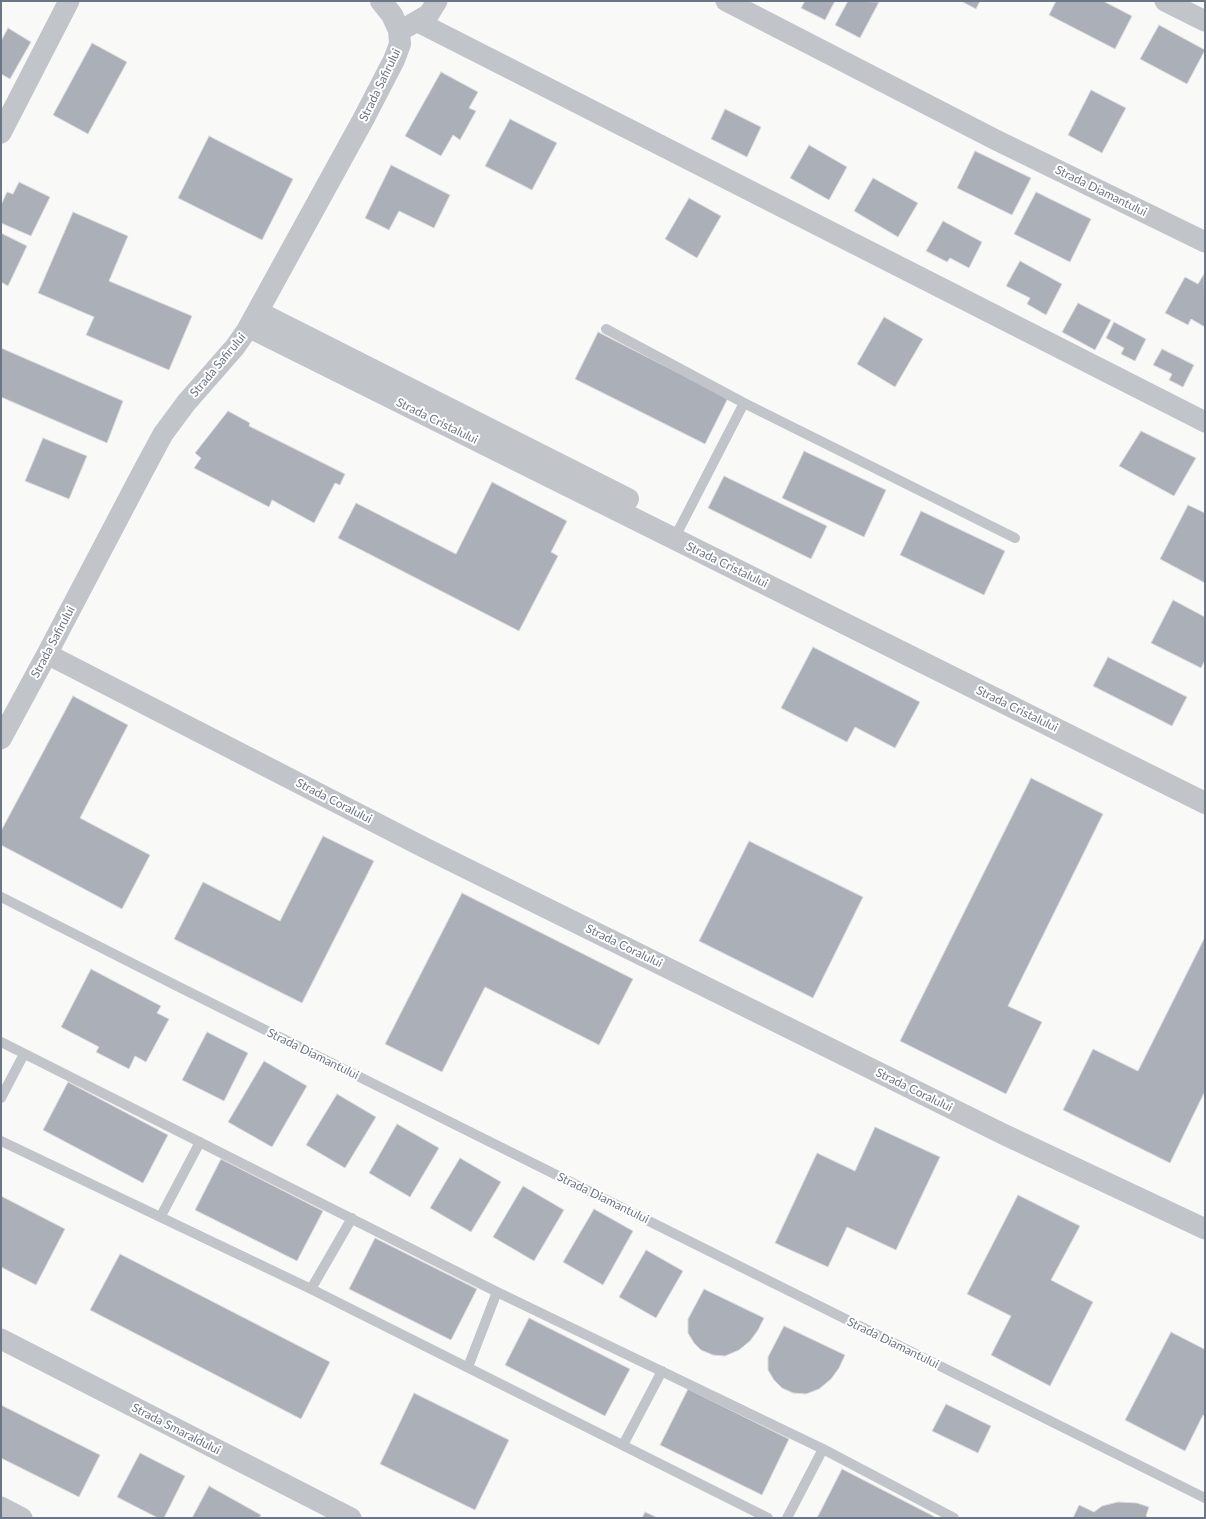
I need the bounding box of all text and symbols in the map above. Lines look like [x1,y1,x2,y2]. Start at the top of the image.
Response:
street label: Strada Safirului [356,46,404,124]
street label: Strada Diamantului [1053,163,1149,219]
street label: Strada Safirului [187,330,249,400]
street label: Strada Cristalului [394,395,480,447]
street label: Strada Cristalului [684,539,770,591]
street label: Strada Safirului [28,604,78,680]
street label: Strada Cristalului [974,683,1060,735]
street label: Strada Coralului [294,776,374,826]
street label: Strada Coralului [583,921,665,971]
street label: Strada Diamantului [265,1026,361,1082]
street label: Strada Coralului [873,1065,955,1115]
street label: Strada Diamantului [555,1170,651,1226]
street label: Strada Diamantului [845,1315,941,1371]
street label: Strada Smaraldului [129,1400,223,1458]

